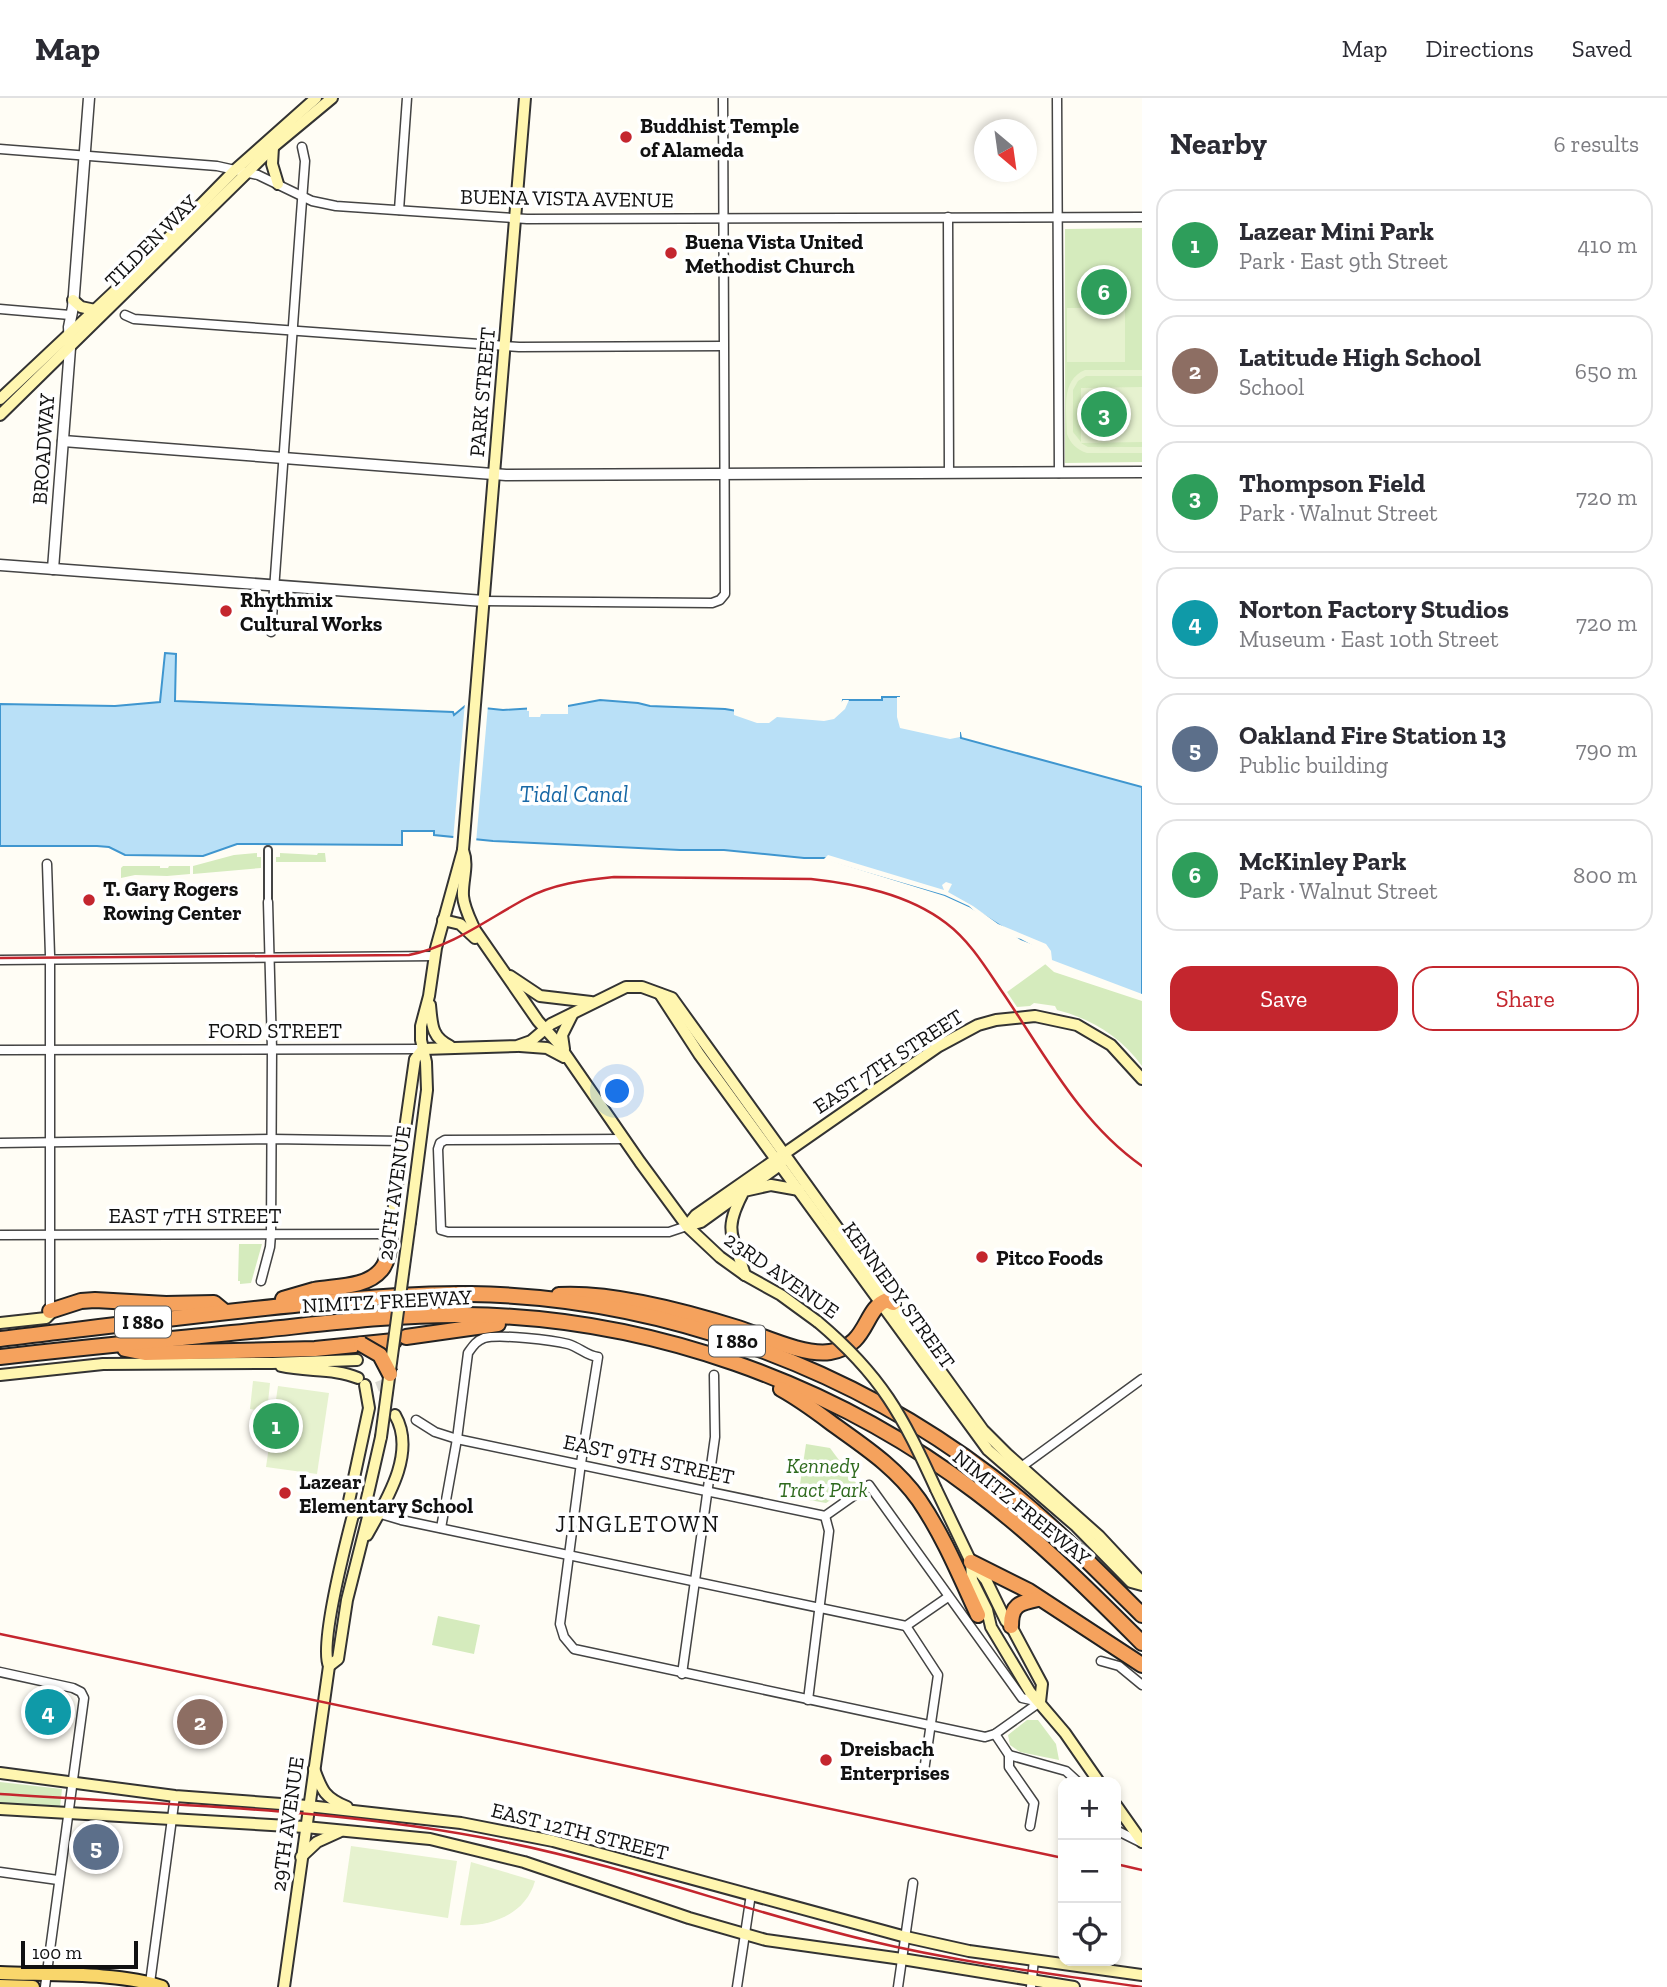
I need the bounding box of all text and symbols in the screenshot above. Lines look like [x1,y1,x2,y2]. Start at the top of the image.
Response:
text: Map [35,29,100,68]
text: Map [1342,34,1388,63]
text: Directions [1426,34,1534,63]
text: Saved [1572,34,1632,63]
place label: Buddhist Temple of Alameda [640,113,799,162]
north arrow [974,119,1037,182]
text: Nearby [1170,126,1267,162]
marker: Buddhist Temple of Alameda [618,129,634,145]
text: 6 results [1553,130,1639,158]
street label: BUENA VISTA AVENUE [460,184,674,212]
street label: TILDEN WAY [99,189,203,293]
text: Lazear Mini Park [1239,215,1434,247]
place label: Buena Vista United Methodist Church [685,229,863,278]
text: 1 [1190,231,1200,259]
text: 410 m [1577,231,1637,259]
marker: Buena Vista United Methodist Church [663,245,679,261]
text: Park · East 9th Street [1239,247,1448,275]
pin: 6 [1081,266,1127,318]
street label: PARK STREET [464,326,500,458]
text: Latitude High School [1239,341,1481,373]
text: 2 [1189,357,1201,385]
text: 650 m [1575,357,1637,385]
text: School [1239,373,1304,401]
pin: 3 [1081,388,1127,440]
street label: BROADWAY [27,392,59,505]
text: Thompson Field [1239,467,1425,499]
text: 3 [1189,483,1201,511]
text: 720 m [1576,483,1637,511]
text: Park · Walnut Street [1239,499,1438,527]
place label: Rhythmix Cultural Works [240,587,383,636]
text: Norton Factory Studios [1239,593,1509,625]
marker: Rhythmix Cultural Works [218,603,234,619]
text: 4 [1188,609,1202,637]
text: 720 m [1576,609,1637,637]
text: Museum · East 10th Street [1239,625,1498,653]
text: Oakland Fire Station 13 [1239,719,1506,751]
text: 5 [1189,735,1201,763]
text: 790 m [1576,735,1637,763]
text: Public building [1239,751,1388,779]
water label: Tidal Canal [520,780,628,808]
text: McKinley Park [1239,845,1406,877]
text: 6 [1189,861,1201,889]
text: 800 m [1573,861,1637,889]
place label: T. Gary Rogers Rowing Center [103,876,241,925]
text: Park · Walnut Street [1239,877,1438,905]
marker: T. Gary Rogers Rowing Center [81,892,97,908]
button: Save [1170,966,1398,1031]
button: Share [1412,966,1639,1031]
street label: EAST 7TH STREET [809,1003,967,1119]
street label: FORD STREET [208,1018,342,1043]
your location [600,1074,634,1108]
street label: 29TH AVENUE [372,1124,416,1262]
street label: EAST 7TH STREET [109,1203,281,1228]
street label: KENNEDY STREET [837,1217,961,1373]
street label: 23RD AVENUE [720,1226,844,1324]
place label: Pitco Foods [996,1245,1104,1270]
marker: Pitco Foods [974,1249,990,1265]
street label: NIMITZ FREEWAY [301,1284,473,1318]
road number: I 880 [115,1306,171,1338]
road number: I 880 [709,1326,765,1357]
pin: 1 [253,1400,299,1452]
street label: EAST 9TH STREET [561,1429,737,1489]
street label: NIMITZ FREEWAY [948,1444,1096,1570]
park label: Kennedy Tract Park [778,1453,868,1502]
place label: Lazear Elementary School [299,1469,473,1518]
marker: Lazear Elementary School [277,1485,293,1501]
district label: JINGLETOWN [555,1510,721,1538]
pin: 4 [25,1686,71,1738]
pin: 2 [177,1696,223,1748]
place label: Dreisbach Enterprises [840,1736,950,1785]
marker: Dreisbach Enterprises [818,1752,834,1768]
street label: 29TH AVENUE [265,1755,309,1893]
map controls [1058,1777,1121,1966]
button: + [1058,1777,1121,1840]
street label: EAST 12TH STREET [489,1797,671,1865]
pin: 5 [73,1821,119,1873]
button: − [1058,1840,1121,1903]
button: locate [1058,1903,1121,1966]
scale bar [21,1938,138,1970]
text: 100 m [32,1941,82,1964]

